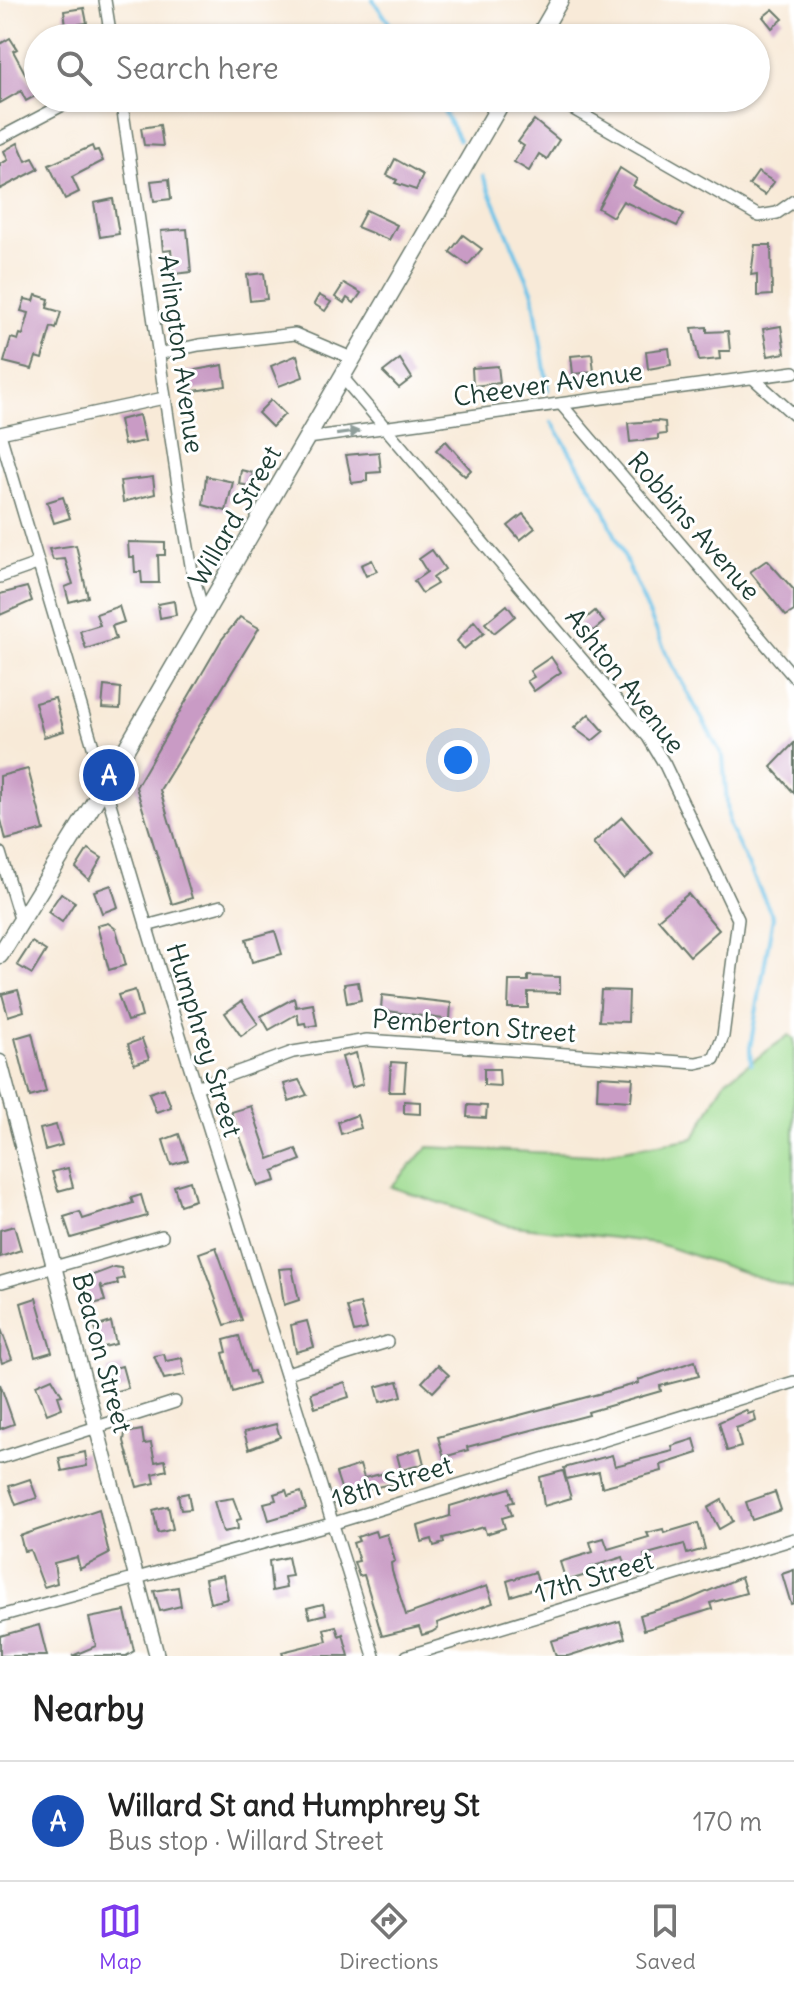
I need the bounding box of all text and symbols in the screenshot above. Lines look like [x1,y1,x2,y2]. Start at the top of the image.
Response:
search box [24,24,770,112]
icon: search [52,46,96,90]
text: Search here [116,49,279,87]
street label: Arlington Avenue [151,252,212,455]
street label: Cheever Avenue [451,354,645,413]
one-way arrow [336,426,361,439]
street label: Willard Street [181,439,288,592]
street label: Robbins Avenue [621,445,768,607]
street label: Ashton Avenue [559,602,692,760]
your location [438,740,478,780]
pin: A [83,745,135,805]
street label: Humphrey Street [159,939,250,1141]
street label: Pemberton Street [371,1002,577,1049]
street label: Beacon Street [65,1269,140,1437]
street label: 18th Street [327,1447,456,1516]
street label: 17th Street [530,1543,657,1610]
text: Nearby [32,1687,145,1730]
text: Willard St and Humphrey St [108,1786,480,1824]
text: A [50,1805,66,1838]
text: 170 m [693,1805,762,1838]
text: Bus stop · Willard Street [108,1824,384,1857]
tab: Map [98,1899,142,1975]
tab: Directions [339,1899,439,1975]
tab: Saved [635,1899,696,1975]

